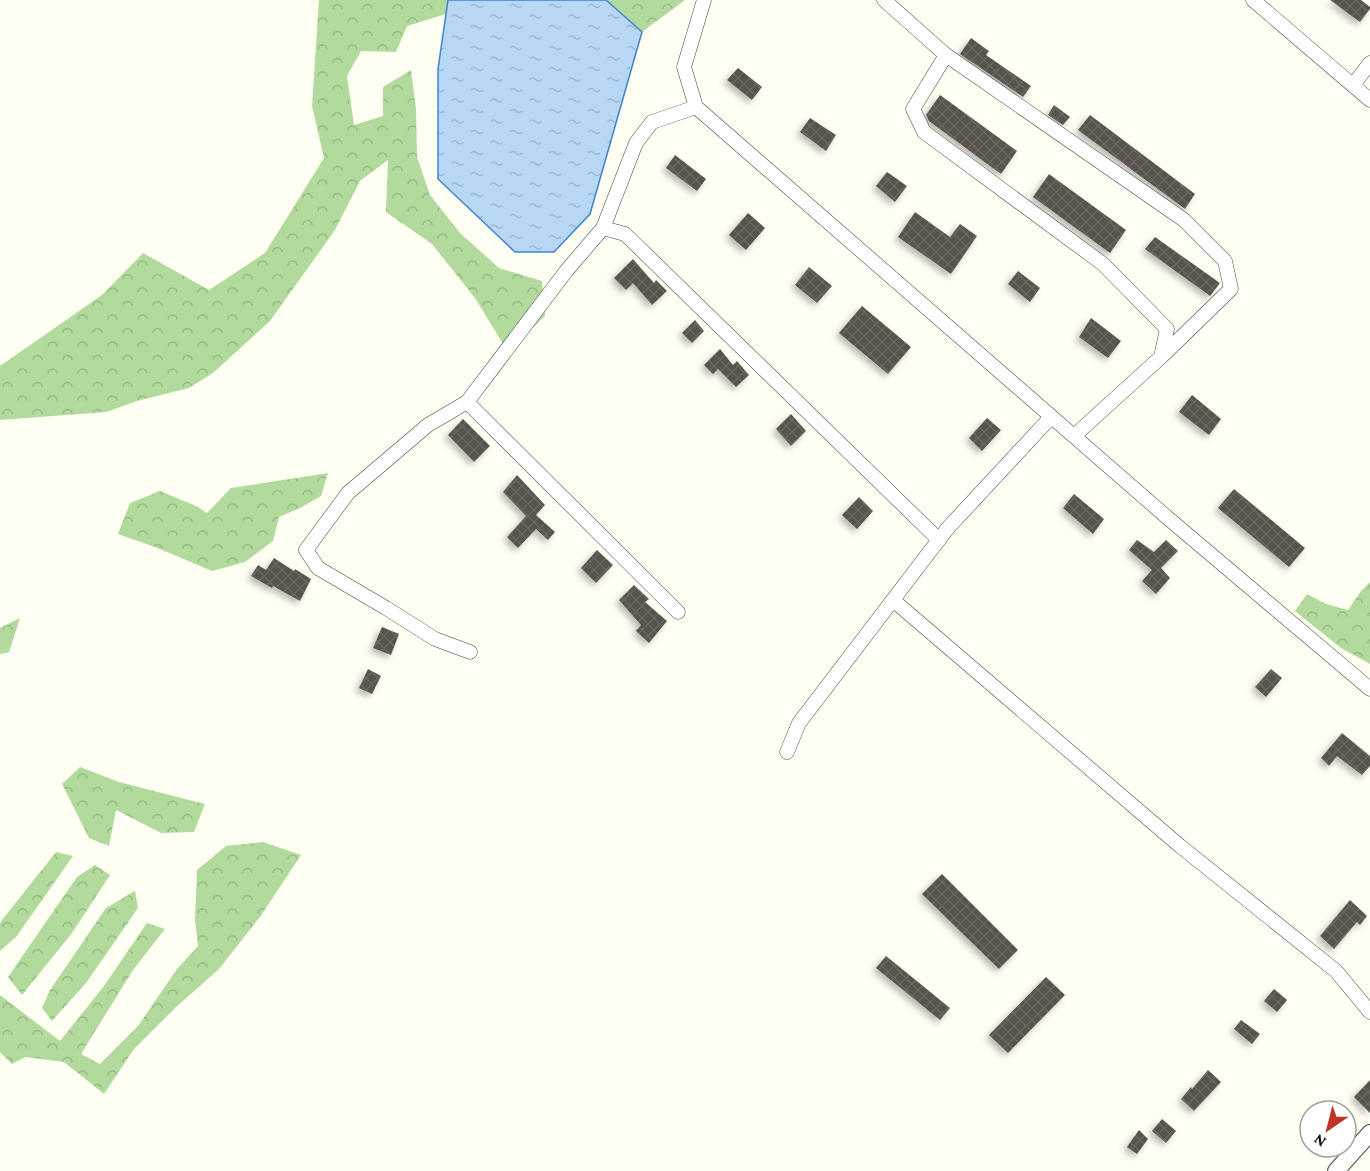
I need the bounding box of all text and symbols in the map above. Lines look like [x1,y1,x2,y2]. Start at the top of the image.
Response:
north arrow [1298,1099,1358,1159]
text: N [1310,1131,1329,1151]

